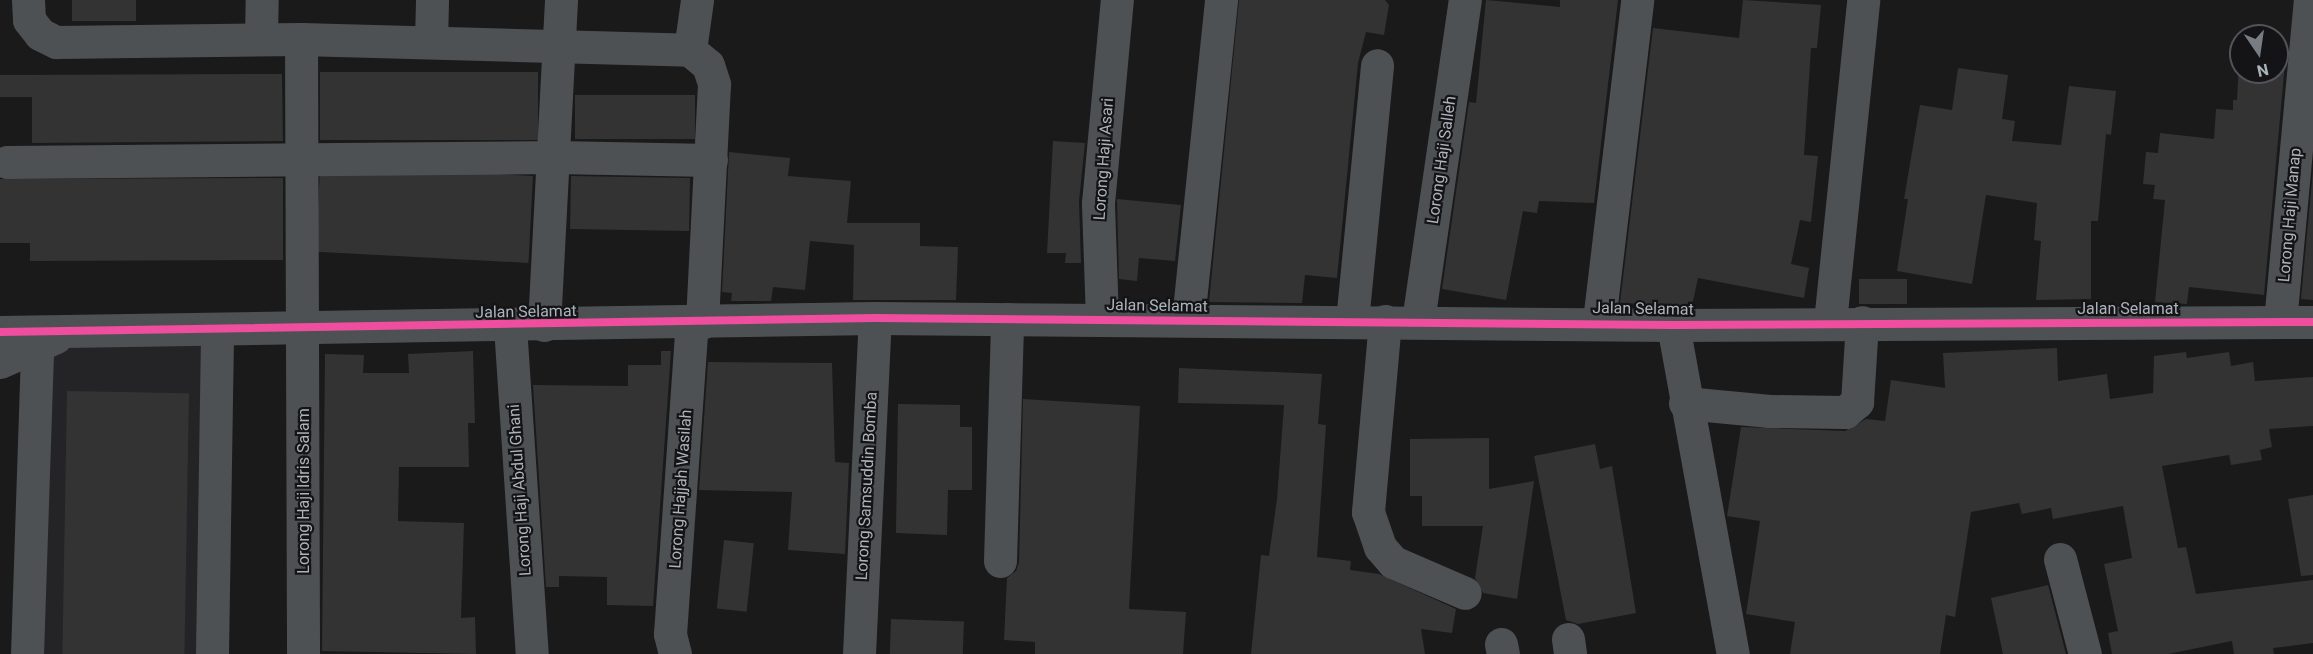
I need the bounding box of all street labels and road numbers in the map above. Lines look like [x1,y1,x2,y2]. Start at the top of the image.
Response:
street label: Lorong Haji Salleh [1424,95,1460,225]
street label: Lorong Haji Asari [1090,97,1118,221]
street label: Lorong Haji Manap [2275,147,2305,283]
street label: Jalan Selamat [1106,296,1208,316]
street label: Jalan Selamat [1592,299,1694,319]
street label: Jalan Selamat [2077,299,2179,319]
street label: Jalan Selamat [475,302,577,322]
street label: Lorong Samsuddin Bomba [852,391,882,581]
street label: Lorong Haji Abdul Ghani [504,404,536,576]
street label: Lorong Haji Idris Salam [294,408,314,574]
street label: Lorong Hajjah Wasilah [666,409,696,569]

